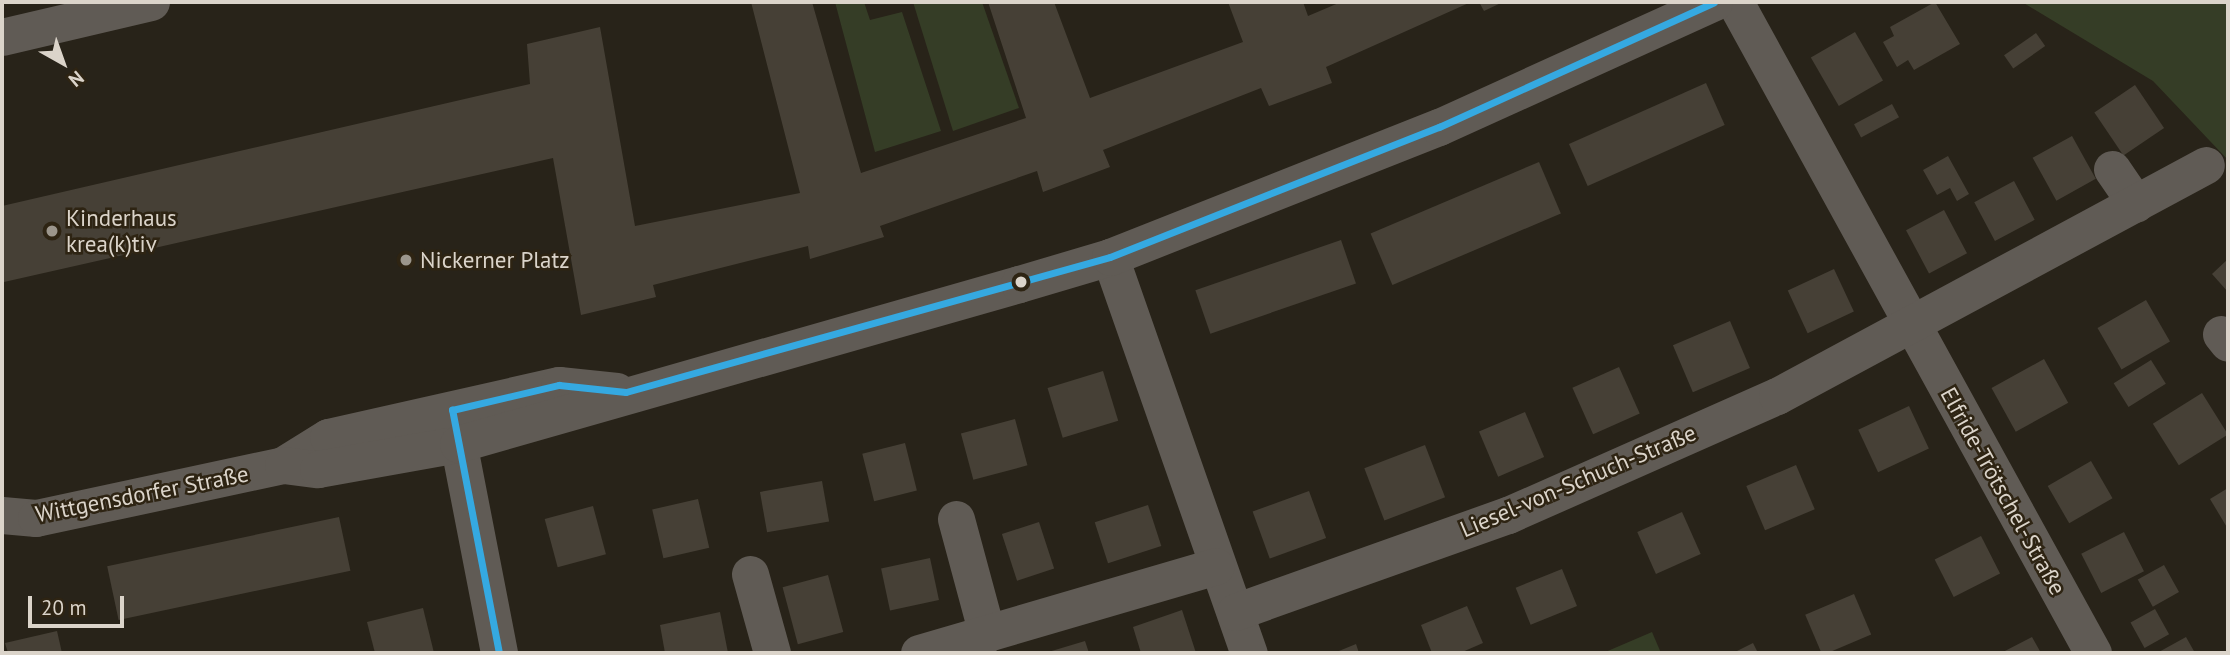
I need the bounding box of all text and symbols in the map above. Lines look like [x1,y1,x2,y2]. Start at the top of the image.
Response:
north arrow [28,28,98,98]
text: N [64,66,89,92]
place label: Kinderhaus krea(k)tiv [66,204,177,258]
marker: Kinderhaus krea(k)tiv [44,223,60,239]
place label: Nickerner Platz [420,246,570,274]
marker: Nickerner Platz [398,252,414,268]
unlabelled marker [1014,275,1028,289]
street label: Elfride-Trötschel-Straße [1934,382,2072,600]
street label: Liesel-von-Schuch-Straße [1456,419,1700,543]
street label: Wittgensdorfer Straße [33,460,251,528]
scale bar [32,582,128,626]
text: 20 m [41,594,87,621]

